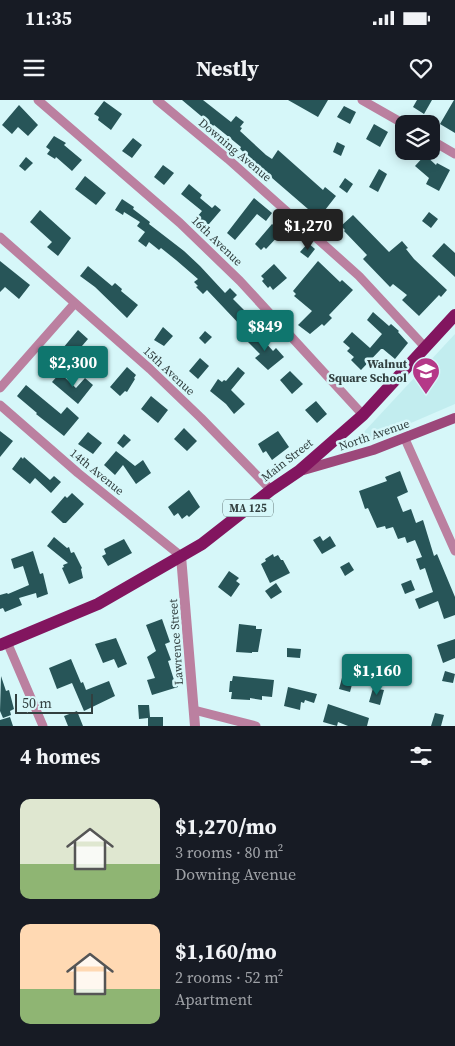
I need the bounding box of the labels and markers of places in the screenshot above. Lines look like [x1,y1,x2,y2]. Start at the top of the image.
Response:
pin: $1,270 [267,208,349,251]
pin: $849 [235,310,295,352]
pin: $2,300 [32,346,114,388]
place label: Walnut Square School [328,356,408,386]
school or university icon: Walnut Square School [411,356,441,395]
pin: $1,160 [336,654,418,696]

